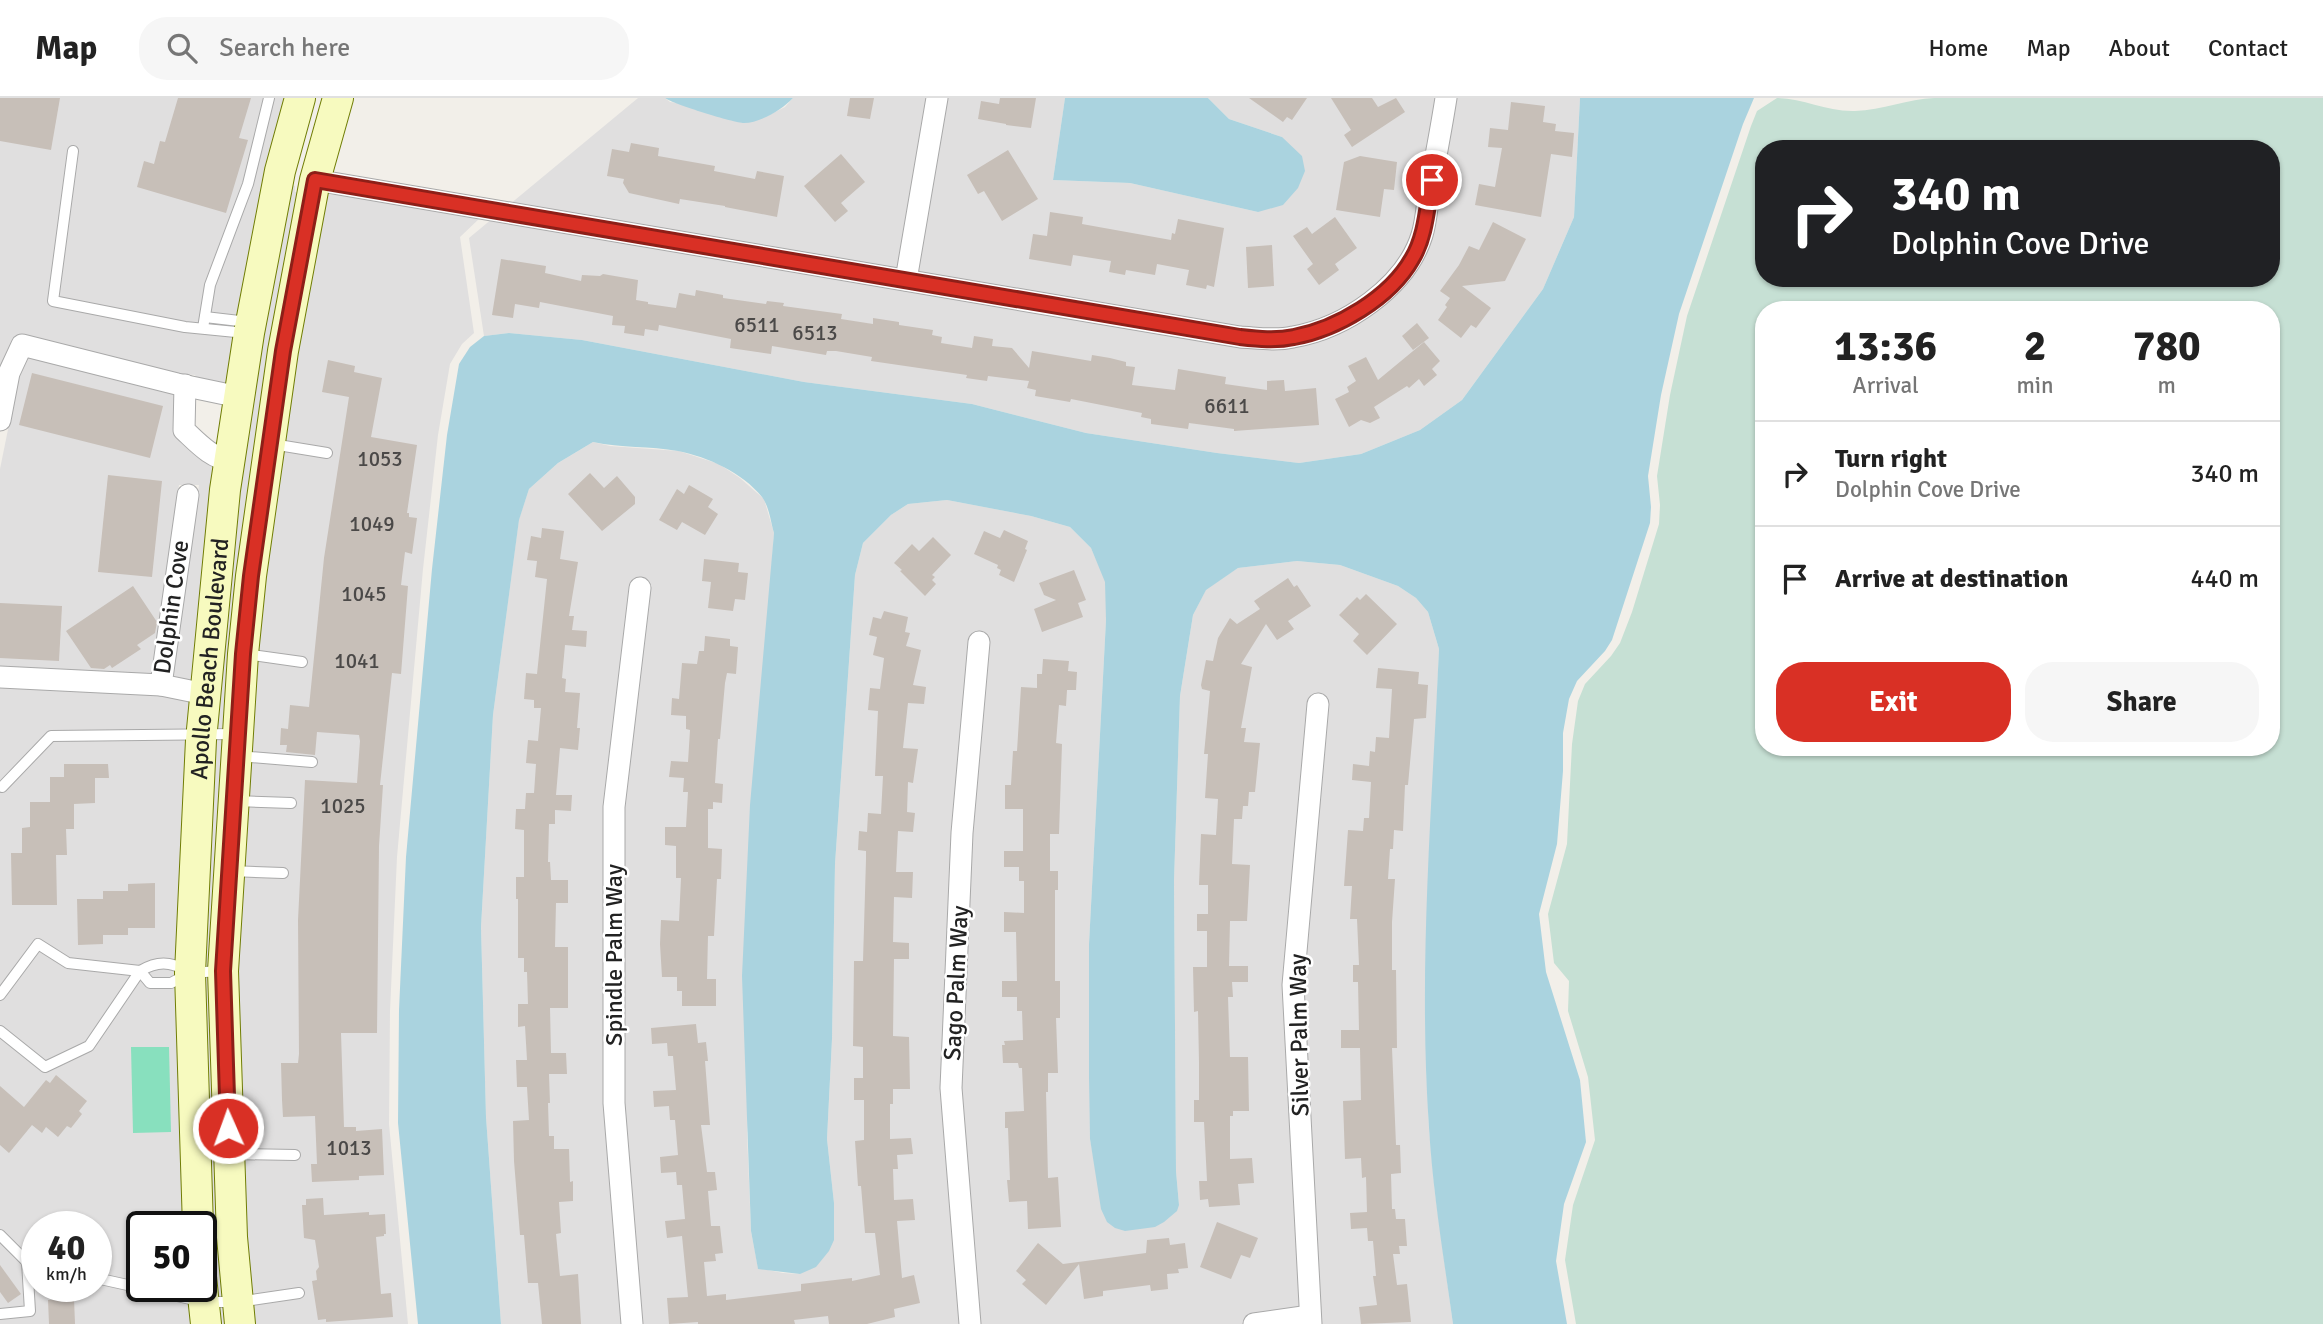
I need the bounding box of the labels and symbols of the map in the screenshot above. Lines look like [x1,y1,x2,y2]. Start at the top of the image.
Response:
pin [1402,150,1462,210]
house number: 6511 [734,312,780,338]
house number: 6513 [792,320,838,346]
house number: 6611 [1204,393,1250,419]
house number: 1053 [357,446,403,472]
house number: 1049 [349,511,395,537]
street label: Apollo Beach Boulevard [184,537,235,780]
street label: Dolphin Cove [147,538,195,676]
house number: 1045 [341,581,387,607]
house number: 1041 [334,648,380,674]
house number: 1025 [320,793,366,819]
street label: Spindle Palm Way [599,864,629,1046]
street label: Sago Palm Way [937,905,975,1061]
street label: Silver Palm Way [1283,953,1315,1117]
position arrow [191,1091,265,1165]
house number: 1013 [326,1135,372,1161]
speed limit sign: 50 [126,1211,217,1302]

